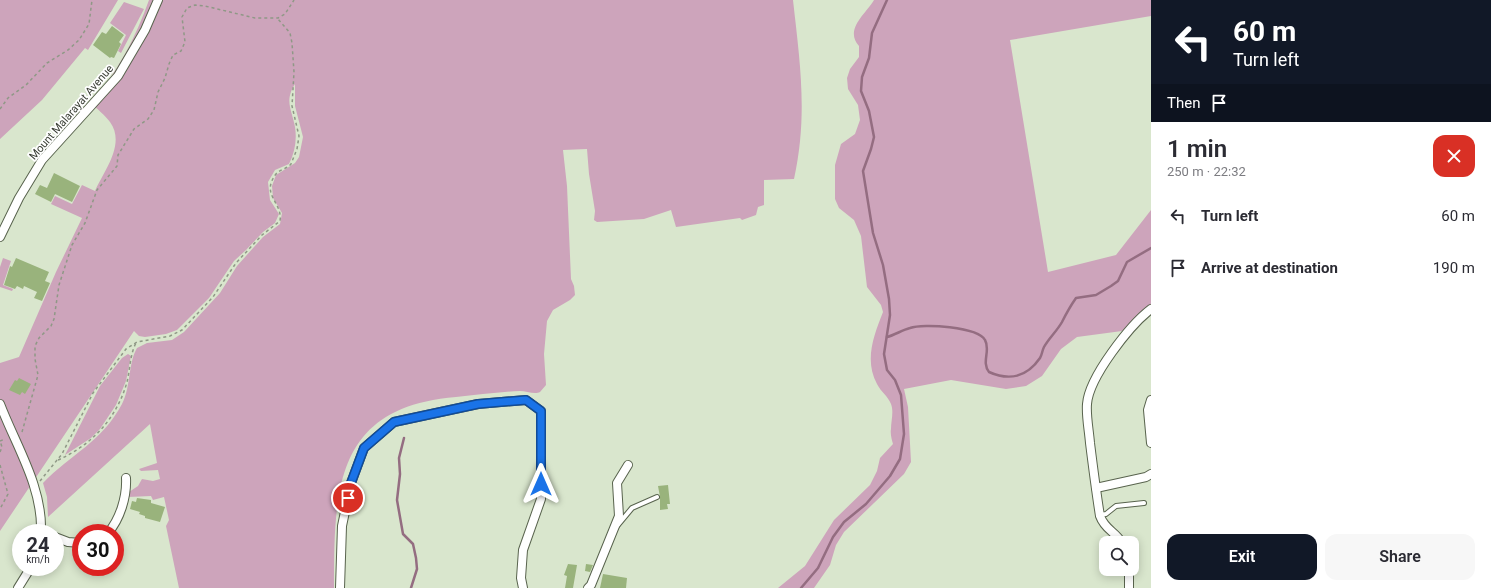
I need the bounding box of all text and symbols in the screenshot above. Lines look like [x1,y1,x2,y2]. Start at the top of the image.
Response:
text: 60 m [1233,15,1296,48]
icon: left [1167,16,1219,68]
text: Turn left [1233,49,1299,70]
street label: Mount Malarayat Avenue [27,62,116,162]
icon: arrive [1208,92,1230,114]
text: Then [1167,94,1200,112]
text: 1 min [1167,135,1227,163]
button: close [1433,135,1475,177]
text: 250 m · 22:32 [1167,164,1246,179]
icon: left [1167,205,1189,227]
text: Turn left [1201,207,1258,225]
text: 60 m [1441,207,1475,225]
icon: arrive [1167,257,1189,279]
text: Arrive at destination [1201,259,1338,277]
text: 190 m [1433,259,1475,277]
position arrow [520,463,562,505]
pin [331,481,365,515]
icon: arrive [337,487,359,509]
speed limit sign: 30 [72,524,124,576]
text: 24 [27,533,49,557]
button: Exit [1167,534,1317,580]
button: Share [1325,534,1475,580]
map controls [1099,536,1139,576]
button: search [1099,536,1139,576]
text: km/h [26,554,50,565]

